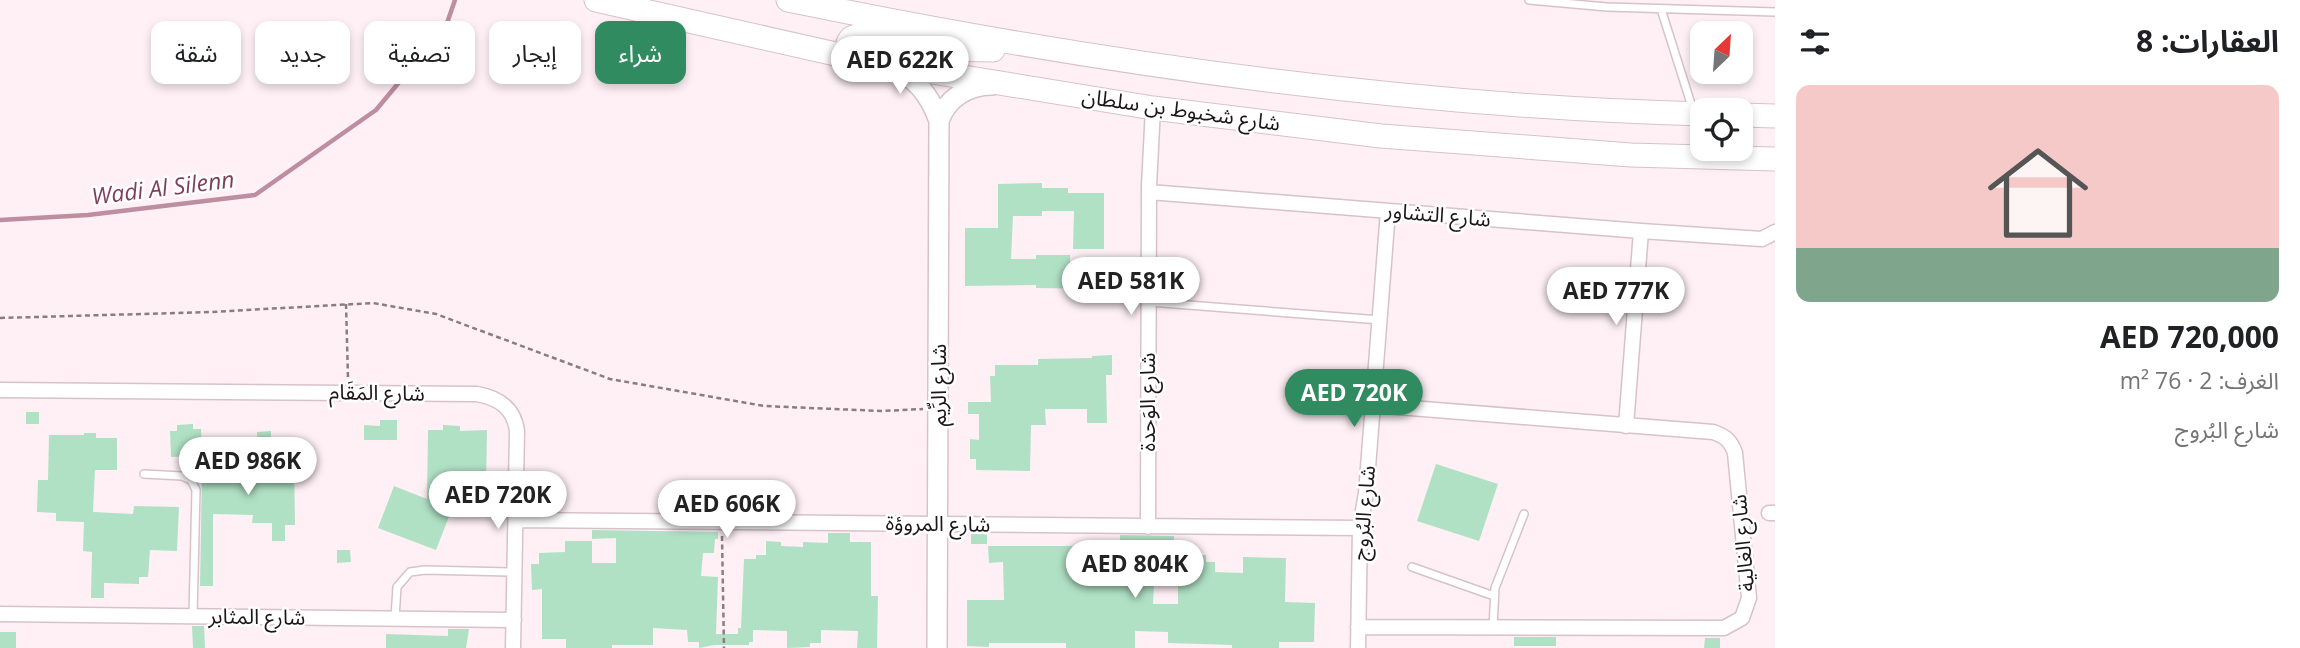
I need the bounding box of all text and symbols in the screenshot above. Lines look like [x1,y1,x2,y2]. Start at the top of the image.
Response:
text: العقارات: 8 [2136,20,2279,61]
chip: شقة [151,21,241,84]
chip: جديد [255,21,350,84]
chip: تصفية [364,21,475,84]
chip: إيجار [489,21,581,84]
chip: شراء [595,21,686,84]
north arrow [1690,21,1754,84]
map controls [1690,21,1753,161]
icon: filters [1796,23,1834,61]
pin: AED 622K [828,36,972,96]
text: AED 622K [847,43,953,75]
street label: شارع شخبوط بن سلطان [1080,81,1282,139]
button: locate [1690,98,1753,161]
icon: home [1975,130,2101,256]
water label: Wadi Al Silenn [90,162,236,212]
street label: شارع التشاور [1383,195,1492,235]
pin: AED 581K [1059,258,1203,317]
text: AED 581K [1078,264,1184,296]
pin: AED 777K [1544,268,1688,327]
text: AED 777K [1563,274,1669,306]
text: AED 720,000 [2100,316,2279,357]
street label: شارع الرِّيم [924,344,954,426]
street label: شارع الوَحدة [1133,353,1163,451]
text: الغرف: 2 · 76 m² [2120,364,2279,396]
pin: AED 720K [1282,370,1426,429]
text: AED 720K [1301,376,1407,408]
street label: شارع المَقَام [329,377,425,410]
text: شارع البُروج [2175,413,2279,445]
pin: AED 986K [176,438,320,497]
text: AED 986K [195,444,301,476]
street label: شارع البُروج [1345,464,1383,562]
pin: AED 720K [426,472,570,531]
text: AED 720K [445,478,551,510]
pin: AED 606K [655,480,799,540]
text: AED 606K [674,487,780,519]
street label: شارع الغالية [1724,493,1762,593]
street label: شارع المروؤة [885,508,991,540]
pin: AED 804K [1063,540,1207,600]
text: AED 804K [1082,547,1188,579]
street label: شارع المثابر [207,601,306,633]

